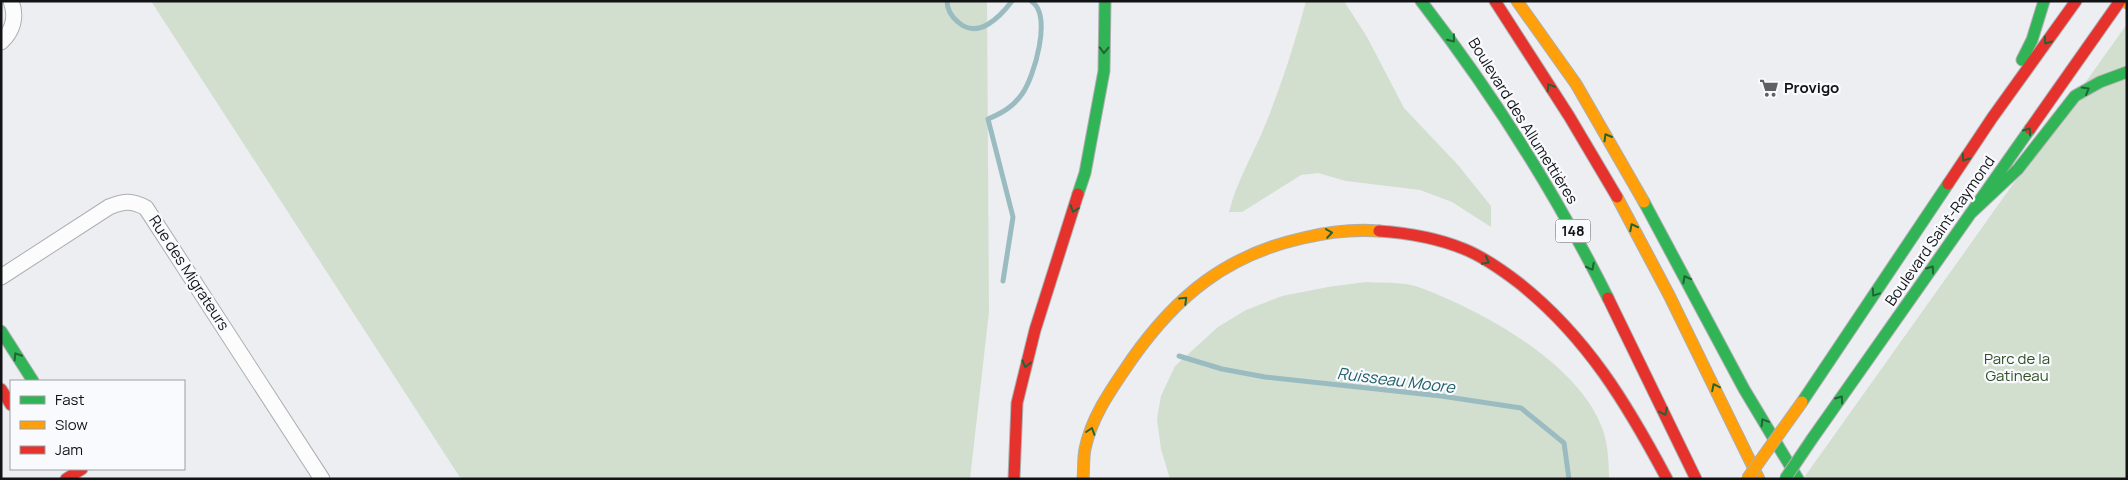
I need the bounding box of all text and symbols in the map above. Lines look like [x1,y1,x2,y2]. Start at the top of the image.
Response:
one-way arrow [1446,33,1454,42]
street label: Boulevard des Allumettières [1464,34,1583,208]
one-way arrow [2044,35,2053,45]
one-way arrow [1099,46,1109,54]
supermarket icon: Provigo [1758,77,1780,99]
place label: Provigo [1784,77,1839,98]
one-way arrow [1547,84,1557,93]
one-way arrow [2081,86,2090,96]
one-way arrow [2022,128,2031,137]
one-way arrow [1604,134,1614,143]
street label: Boulevard Saint-Raymond [1880,152,1999,310]
one-way arrow [1962,153,1971,162]
one-way arrow [1070,204,1080,213]
street label: Rue des Migrateurs [144,211,235,335]
road number: 148 [1556,220,1590,242]
one-way arrow [1629,223,1639,232]
one-way arrow [1325,228,1333,238]
one-way arrow [1481,255,1490,265]
one-way arrow [1585,262,1595,271]
one-way arrow [1925,266,1934,275]
one-way arrow [1682,276,1692,285]
one-way arrow [1872,288,1881,297]
one-way arrow [1178,297,1187,306]
park label: Parc de la Gatineau [1984,348,2050,386]
one-way arrow [14,353,23,362]
one-way arrow [1022,360,1032,368]
water label: Ruisseau Moore [1336,362,1458,398]
legend [10,380,185,470]
one-way arrow [1711,383,1722,392]
text: Fast [55,389,84,410]
one-way arrow [1834,396,1843,405]
one-way arrow [1658,407,1668,416]
text: Slow [55,414,88,435]
one-way arrow [1760,418,1770,427]
one-way arrow [1085,427,1095,436]
text: Jam [55,439,83,460]

